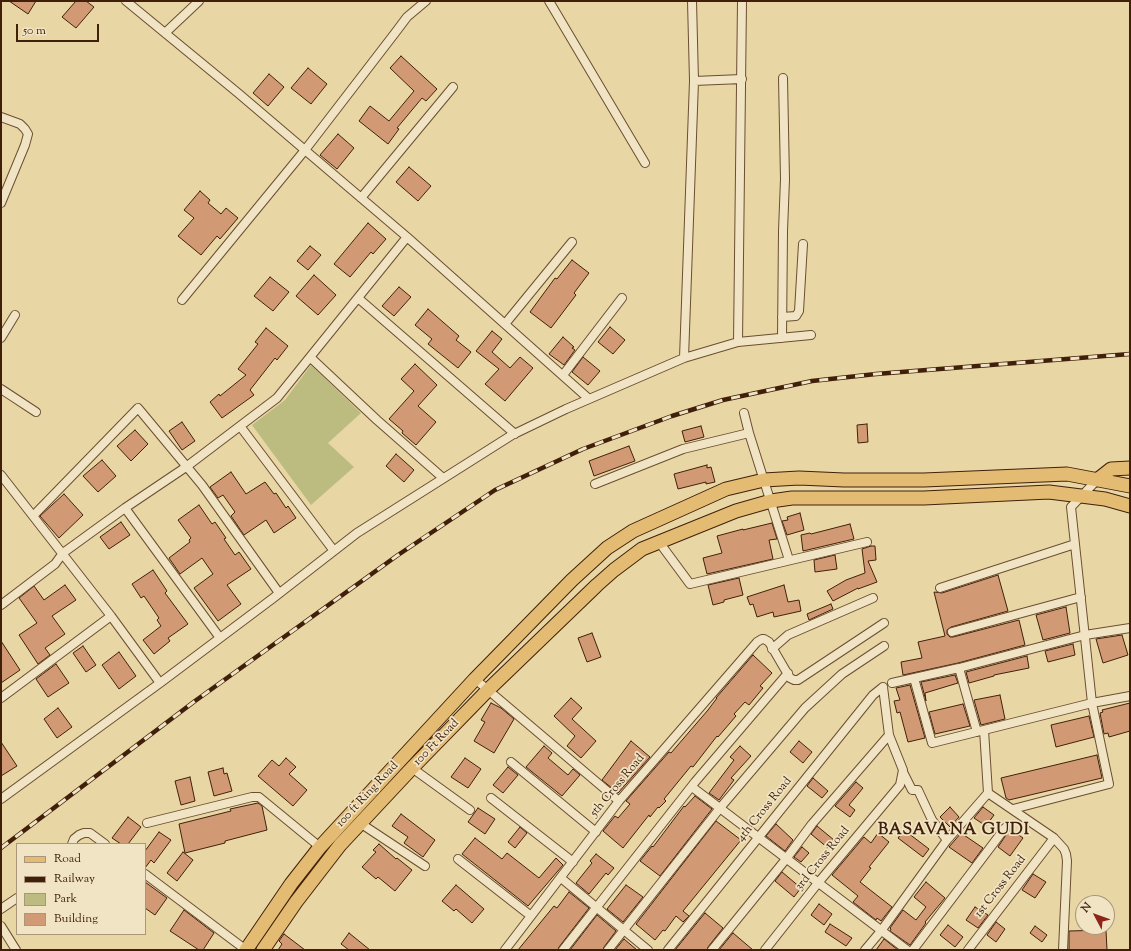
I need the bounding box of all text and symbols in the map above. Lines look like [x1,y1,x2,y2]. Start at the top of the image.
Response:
scale bar [18,16,101,42]
text: 50 m [23,22,46,40]
street label: 100 Ft Road [411,717,463,769]
street label: 5th Cross Road [588,752,648,820]
street label: 100 ft Ring Road [334,759,402,831]
street label: 4th Cross Road [734,775,796,845]
district label: BASAVANA GUDI [878,821,1030,841]
street label: 3rd Cross Road [793,824,853,894]
legend [16,843,146,935]
text: Road [54,850,81,868]
street label: 1st Cross Road [972,853,1030,921]
text: Railway [54,870,95,888]
text: Park [54,890,77,908]
north arrow [1075,895,1115,935]
text: N [1078,899,1096,916]
text: Building [54,910,98,928]

